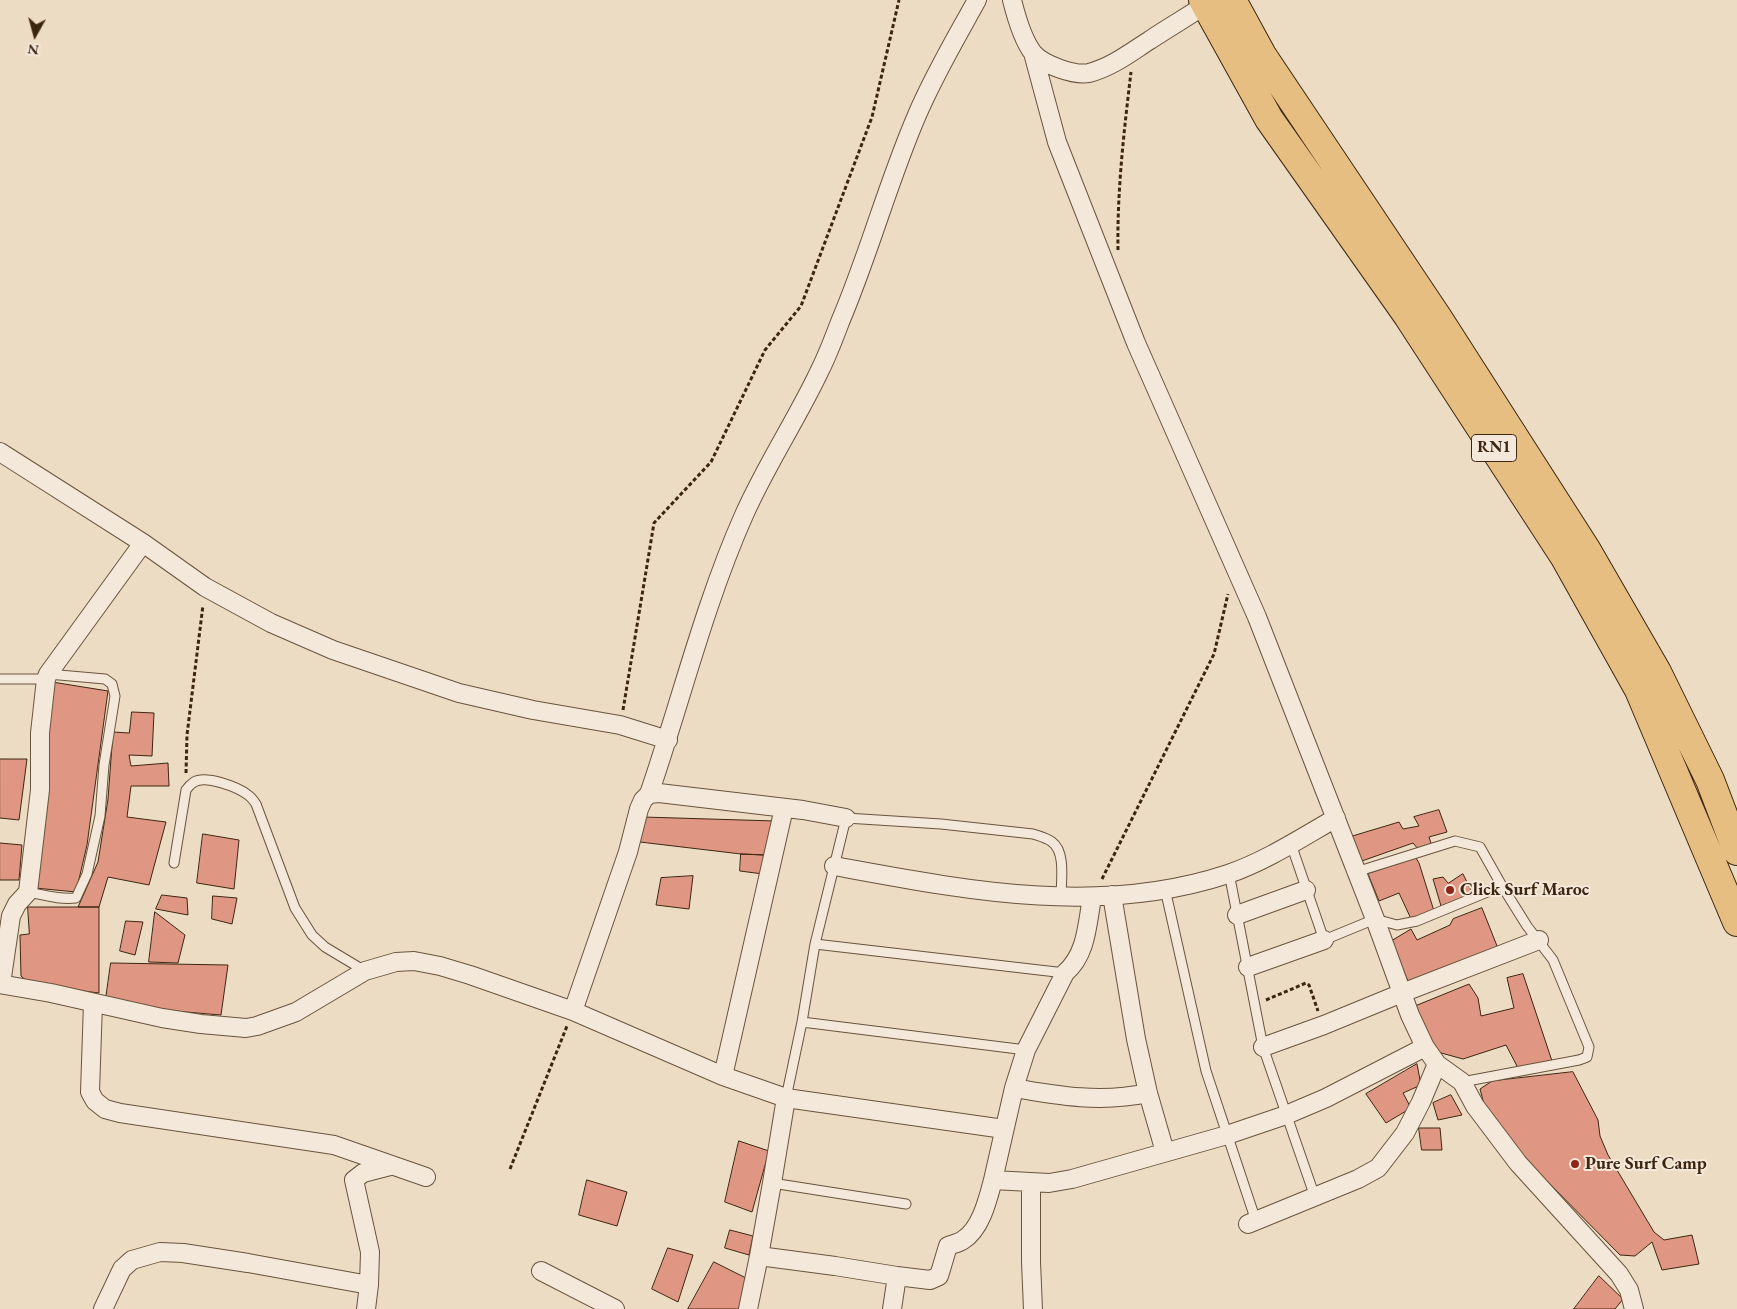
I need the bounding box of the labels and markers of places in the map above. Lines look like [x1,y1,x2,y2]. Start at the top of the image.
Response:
place label: Click Surf Maroc [1460,879,1589,901]
marker: Click Surf Maroc [1444,884,1456,896]
place label: Pure Surf Camp [1585,1153,1707,1175]
marker: Pure Surf Camp [1569,1158,1581,1170]

